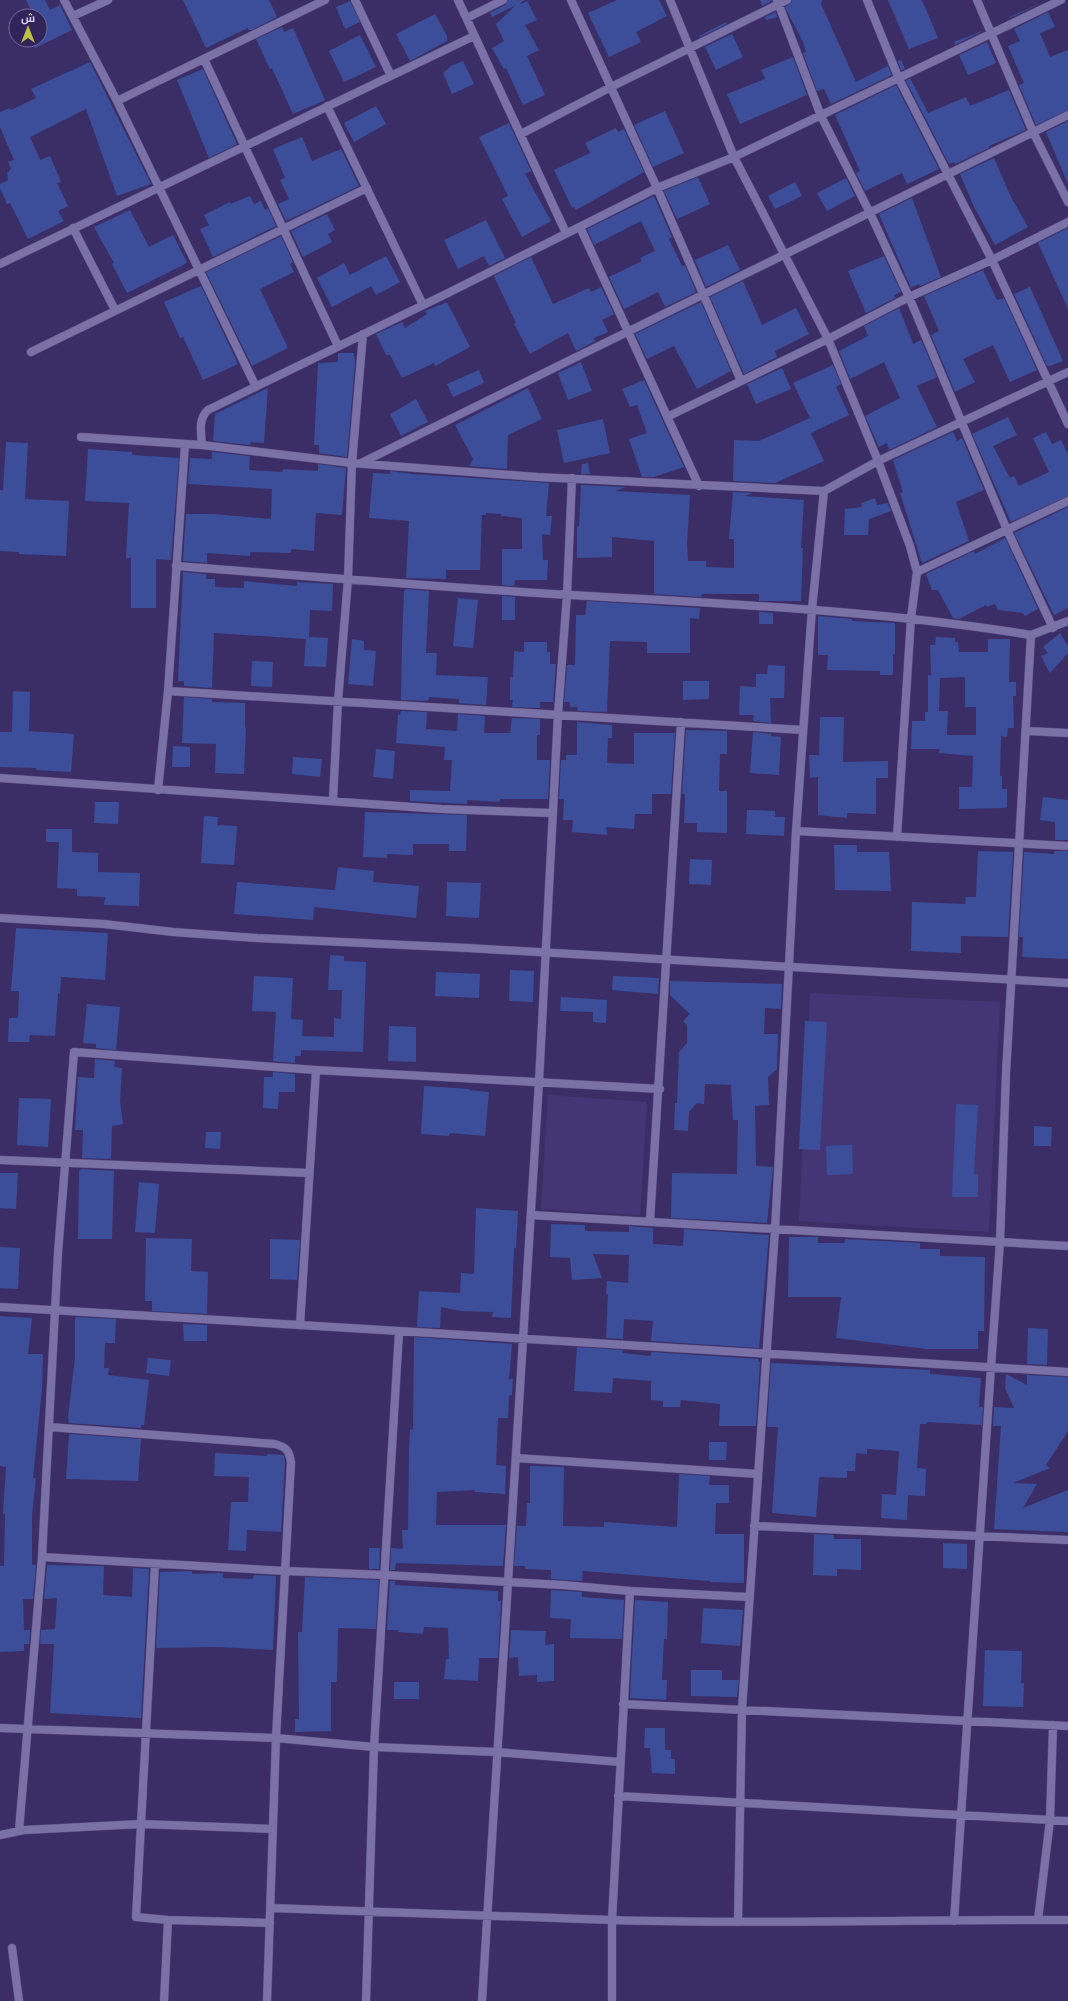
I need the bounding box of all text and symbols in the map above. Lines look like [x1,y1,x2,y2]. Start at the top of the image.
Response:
north arrow [8,8,48,48]
text: ش [21,10,35,25]

